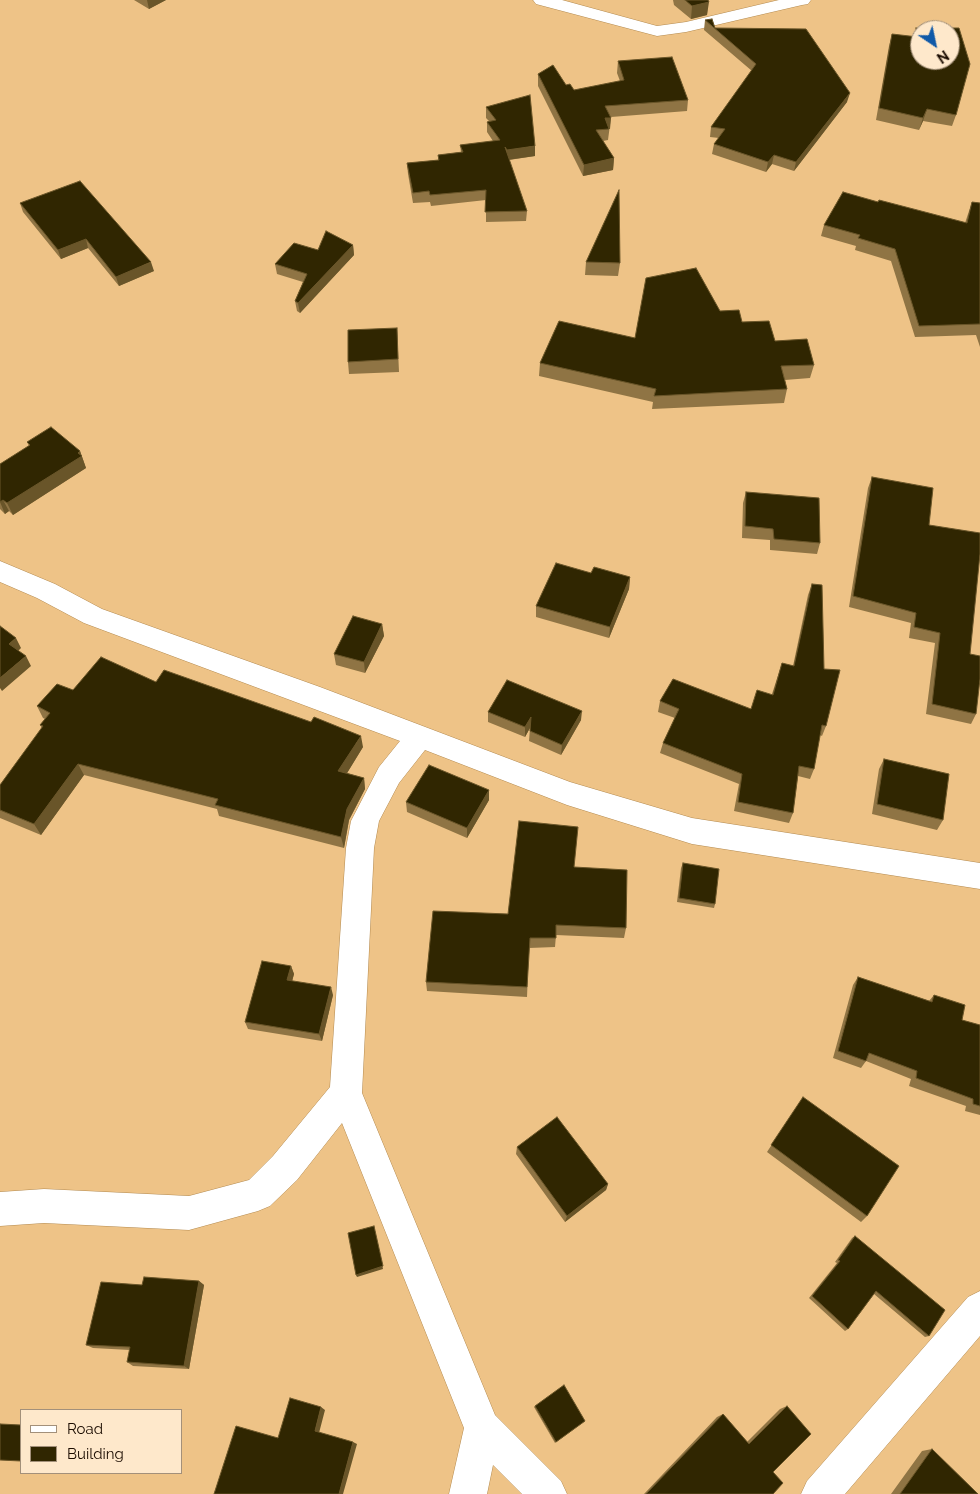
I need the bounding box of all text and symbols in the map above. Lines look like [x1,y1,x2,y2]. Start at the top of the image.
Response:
north arrow [910,20,960,70]
text: N [934,47,952,66]
legend [20,1409,182,1474]
text: Road [67,1420,103,1438]
text: Building [67,1445,124,1463]

